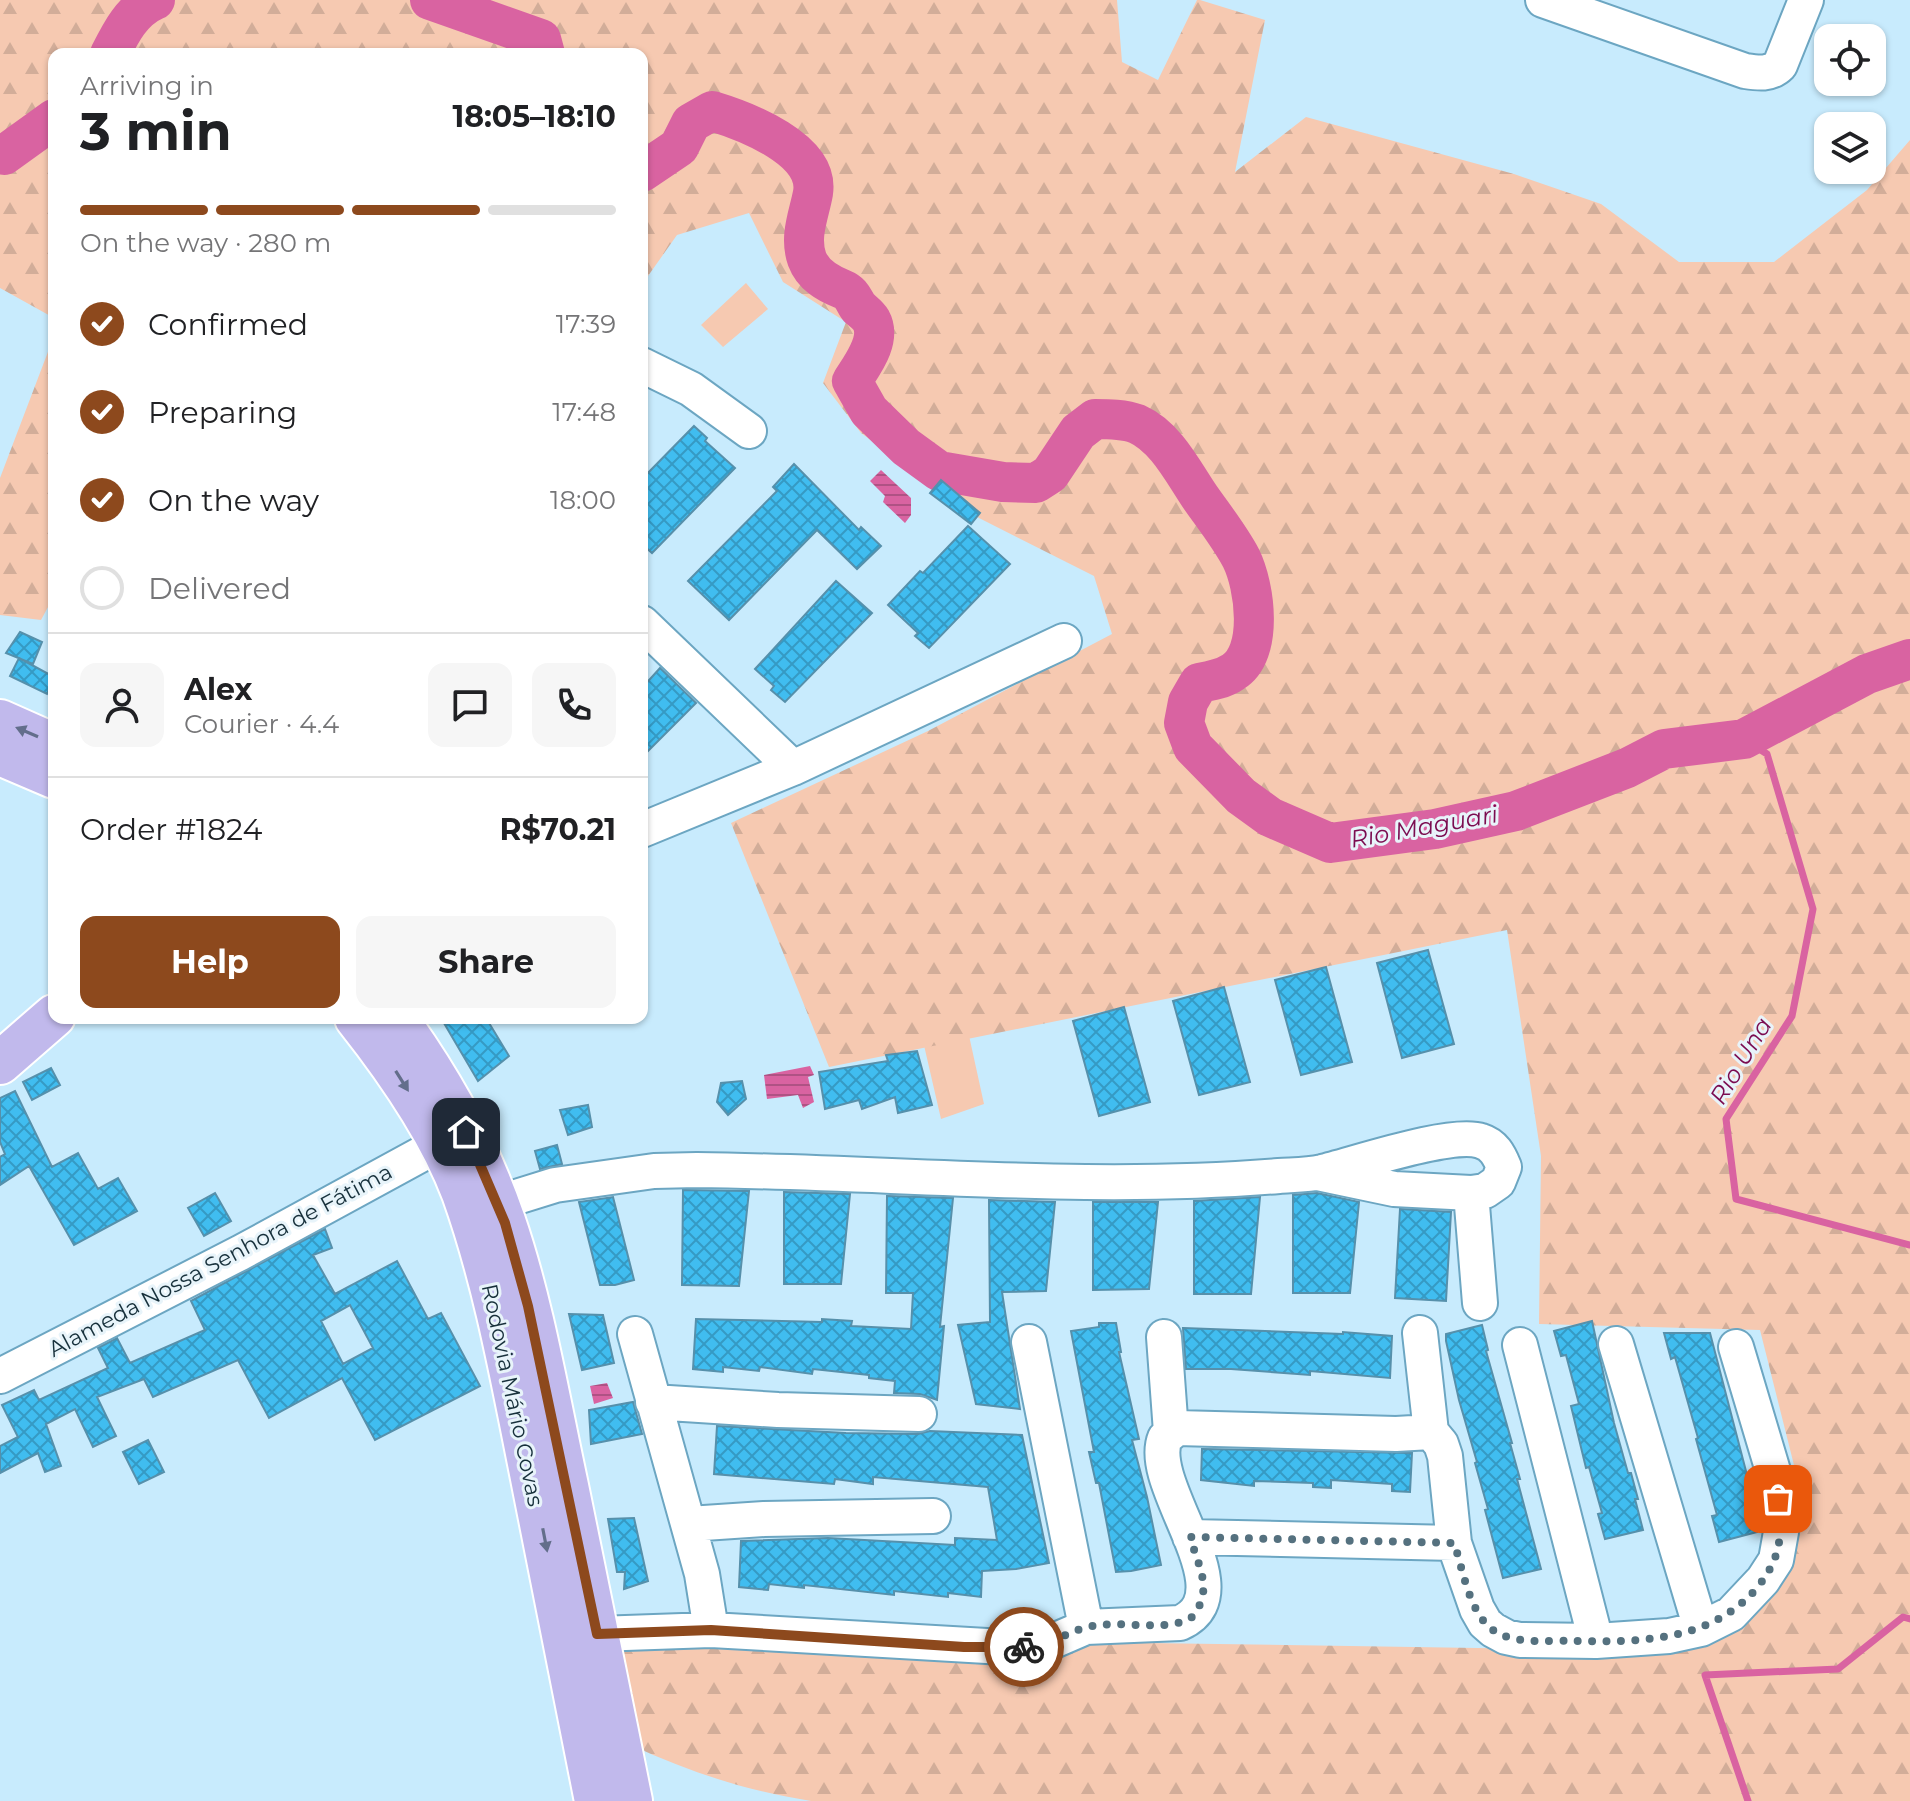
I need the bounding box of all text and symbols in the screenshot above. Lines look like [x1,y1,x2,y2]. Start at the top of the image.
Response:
map controls [1814,24,1886,184]
button: locate [1814,24,1886,96]
text: Arriving in [80,70,214,102]
text: 18:05–18:10 [452,98,616,135]
text: 3 min [80,100,232,163]
button: layers [1814,112,1886,184]
text: On the way · 280 m [80,227,331,259]
icon: check [80,302,124,346]
text: Confirmed [148,306,308,343]
text: 17:39 [556,308,616,340]
icon: check [80,390,124,434]
text: Preparing [148,394,297,431]
text: 17:48 [552,396,616,428]
icon: check [80,478,124,522]
text: On the way [148,482,319,519]
text: 18:00 [550,484,616,516]
text: Delivered [148,570,291,607]
button: person [80,663,164,747]
button: chat [428,663,512,747]
button: phone [532,663,616,747]
text: Alex [184,671,252,708]
text: Courier · 4.4 [184,708,339,740]
one-way arrow [15,726,39,739]
water label: Rio Maguari [1348,799,1500,854]
text: Order #1824 [80,811,262,848]
text: R$70.21 [500,811,616,848]
button: Help [80,916,340,1008]
button: Share [356,916,616,1008]
water label: Rio Una [1703,1012,1778,1109]
one-way arrow [395,1070,409,1092]
pin [432,1098,500,1166]
icon: home [444,1110,488,1154]
street label: Alameda Nossa Senhora de Fátima [44,1158,397,1363]
street label: Rodovia Mário Covas [476,1281,549,1509]
pin [1744,1465,1812,1533]
icon: bag [1756,1477,1800,1521]
one-way arrow [539,1528,551,1553]
courier [984,1607,1064,1687]
icon: bike [1002,1625,1046,1669]

